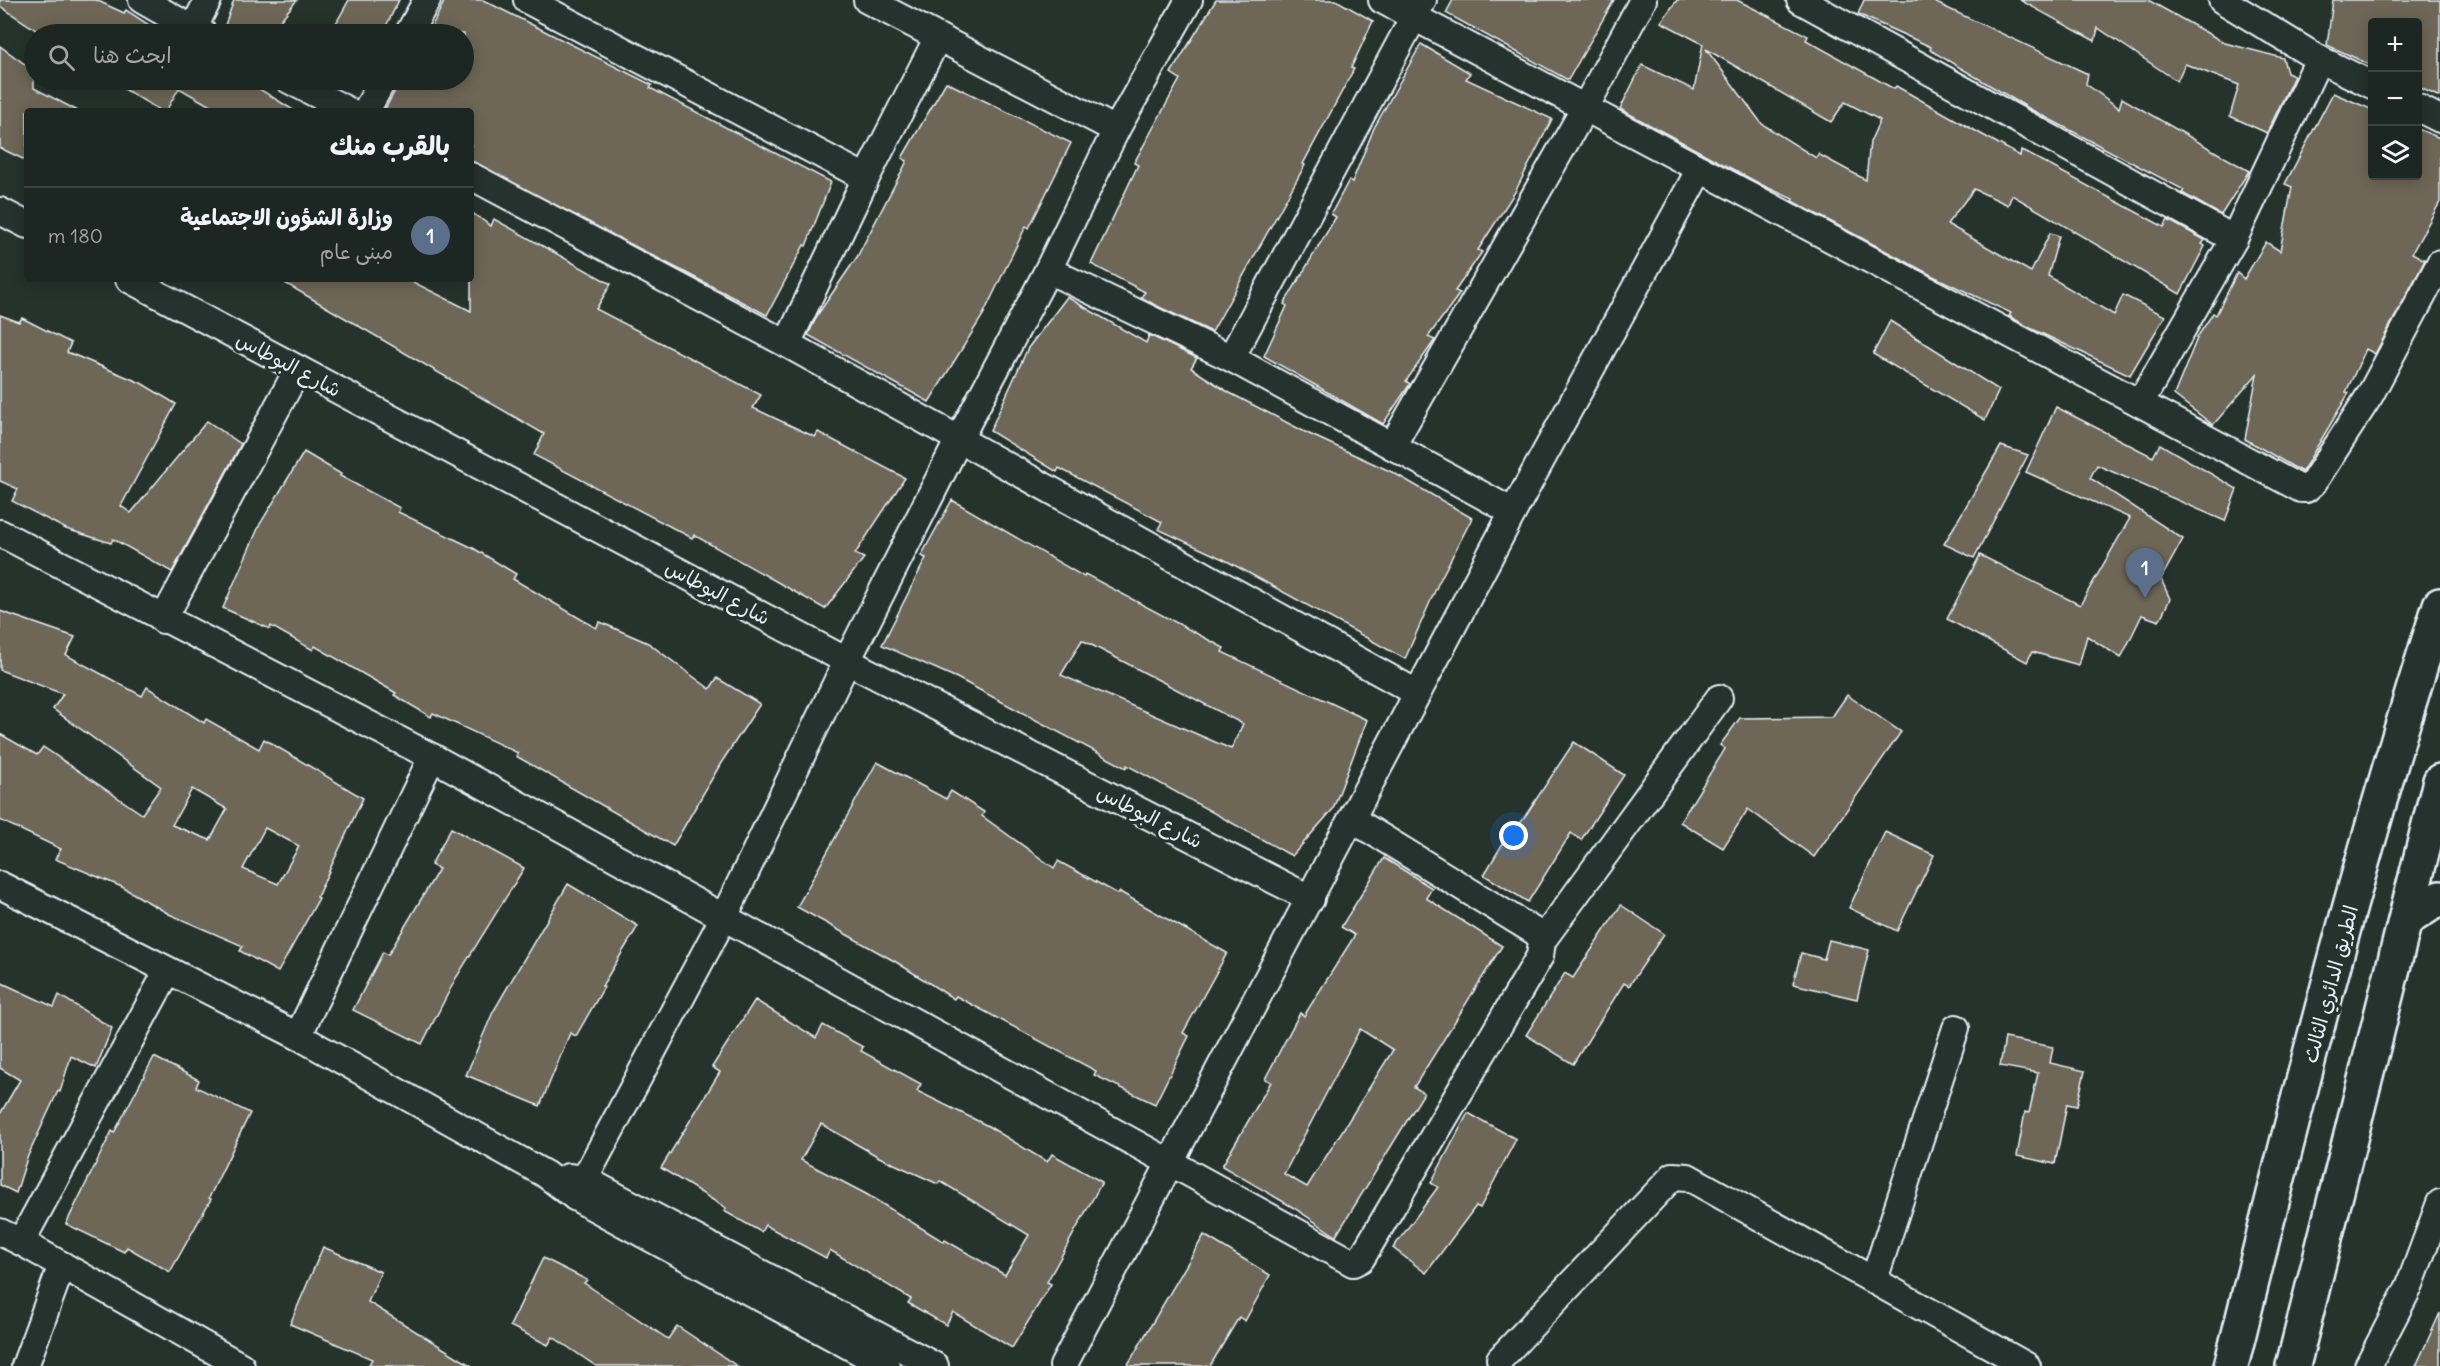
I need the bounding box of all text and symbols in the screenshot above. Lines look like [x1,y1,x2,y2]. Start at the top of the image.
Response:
map controls [2368,18,2422,180]
button: + [2368,18,2422,72]
search box [24,24,474,90]
icon: search [45,41,78,74]
text: ابحث هنا [93,41,172,69]
button: − [2368,72,2422,126]
button: layers [2368,126,2422,180]
text: بالقرب منك [330,129,450,162]
text: وزارة الشؤون الاجتماعية [180,203,393,231]
text: 180 m [48,223,103,248]
text: 1 [427,223,434,248]
text: مبنى عام [320,239,393,264]
street label: شارع البوطاس [231,326,346,404]
pin: 1 [2126,548,2164,598]
street label: شارع البوطاس [660,554,775,632]
street label: شارع البوطاس [1092,779,1207,855]
your location [1499,821,1528,850]
street label: الطريق الدائري الثالث [2297,902,2366,1066]

